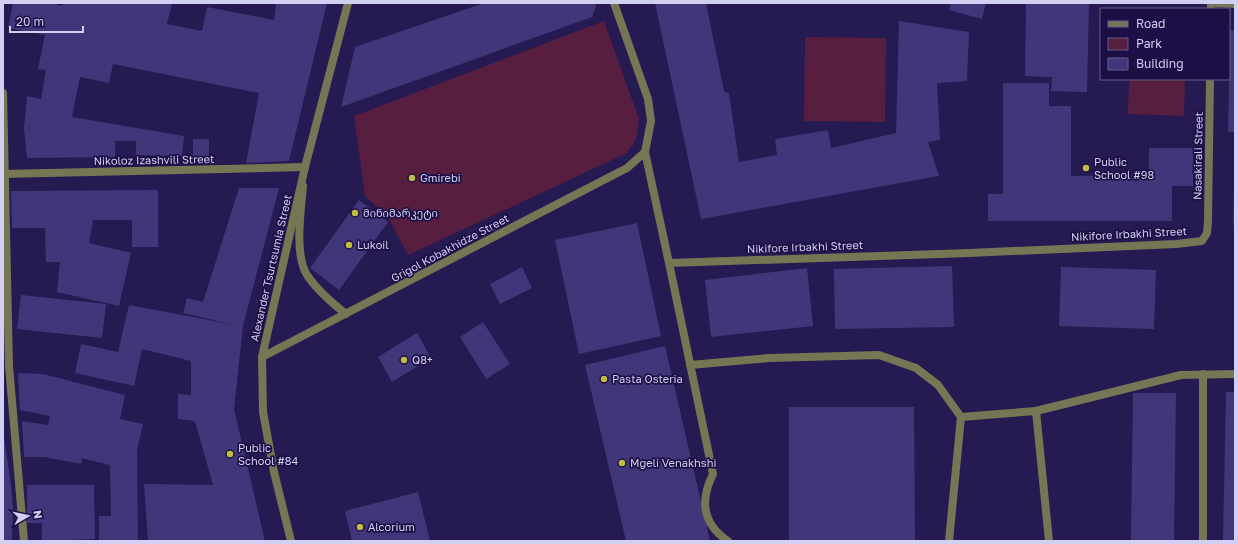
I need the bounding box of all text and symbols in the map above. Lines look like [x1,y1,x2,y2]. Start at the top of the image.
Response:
scale bar [10,8,83,34]
legend [1100,8,1230,80]
text: 20 m [16,14,44,29]
text: Road [1136,16,1165,31]
text: Park [1136,36,1162,51]
text: Building [1136,56,1184,71]
street label: Nasakirali Street [1190,112,1205,200]
street label: Nikoloz Izashvili Street [93,152,215,167]
place label: Public School #98 [1094,155,1154,181]
marker: Public School #98 [1081,163,1091,173]
place label: Gmirebi [420,171,461,184]
marker: Gmirebi [407,173,417,183]
street label: Alexander Tsurtsumia Street [247,193,294,342]
place label: მინიმარკეტი [363,206,438,220]
marker: მინიმარკეტი [350,208,360,218]
street label: Grigol Kobakhidze Street [389,211,511,284]
street label: Nikifore Irbakhi Street [1071,224,1187,243]
place label: Lukoil [357,238,389,251]
street label: Nikifore Irbakhi Street [747,238,863,255]
marker: Lukoil [344,240,354,250]
place label: Q8+ [412,353,433,366]
marker: Q8+ [399,355,409,365]
place label: Pasta Osteria [612,372,683,385]
marker: Pasta Osteria [599,374,609,384]
place label: Public School #84 [238,441,298,467]
marker: Public School #84 [225,449,235,459]
place label: Mgeli Venakhshi [630,456,716,469]
marker: Mgeli Venakhshi [617,458,627,468]
north arrow [8,496,48,536]
text: N [31,509,45,520]
place label: Alcorium [368,520,415,533]
marker: Alcorium [355,522,365,532]

